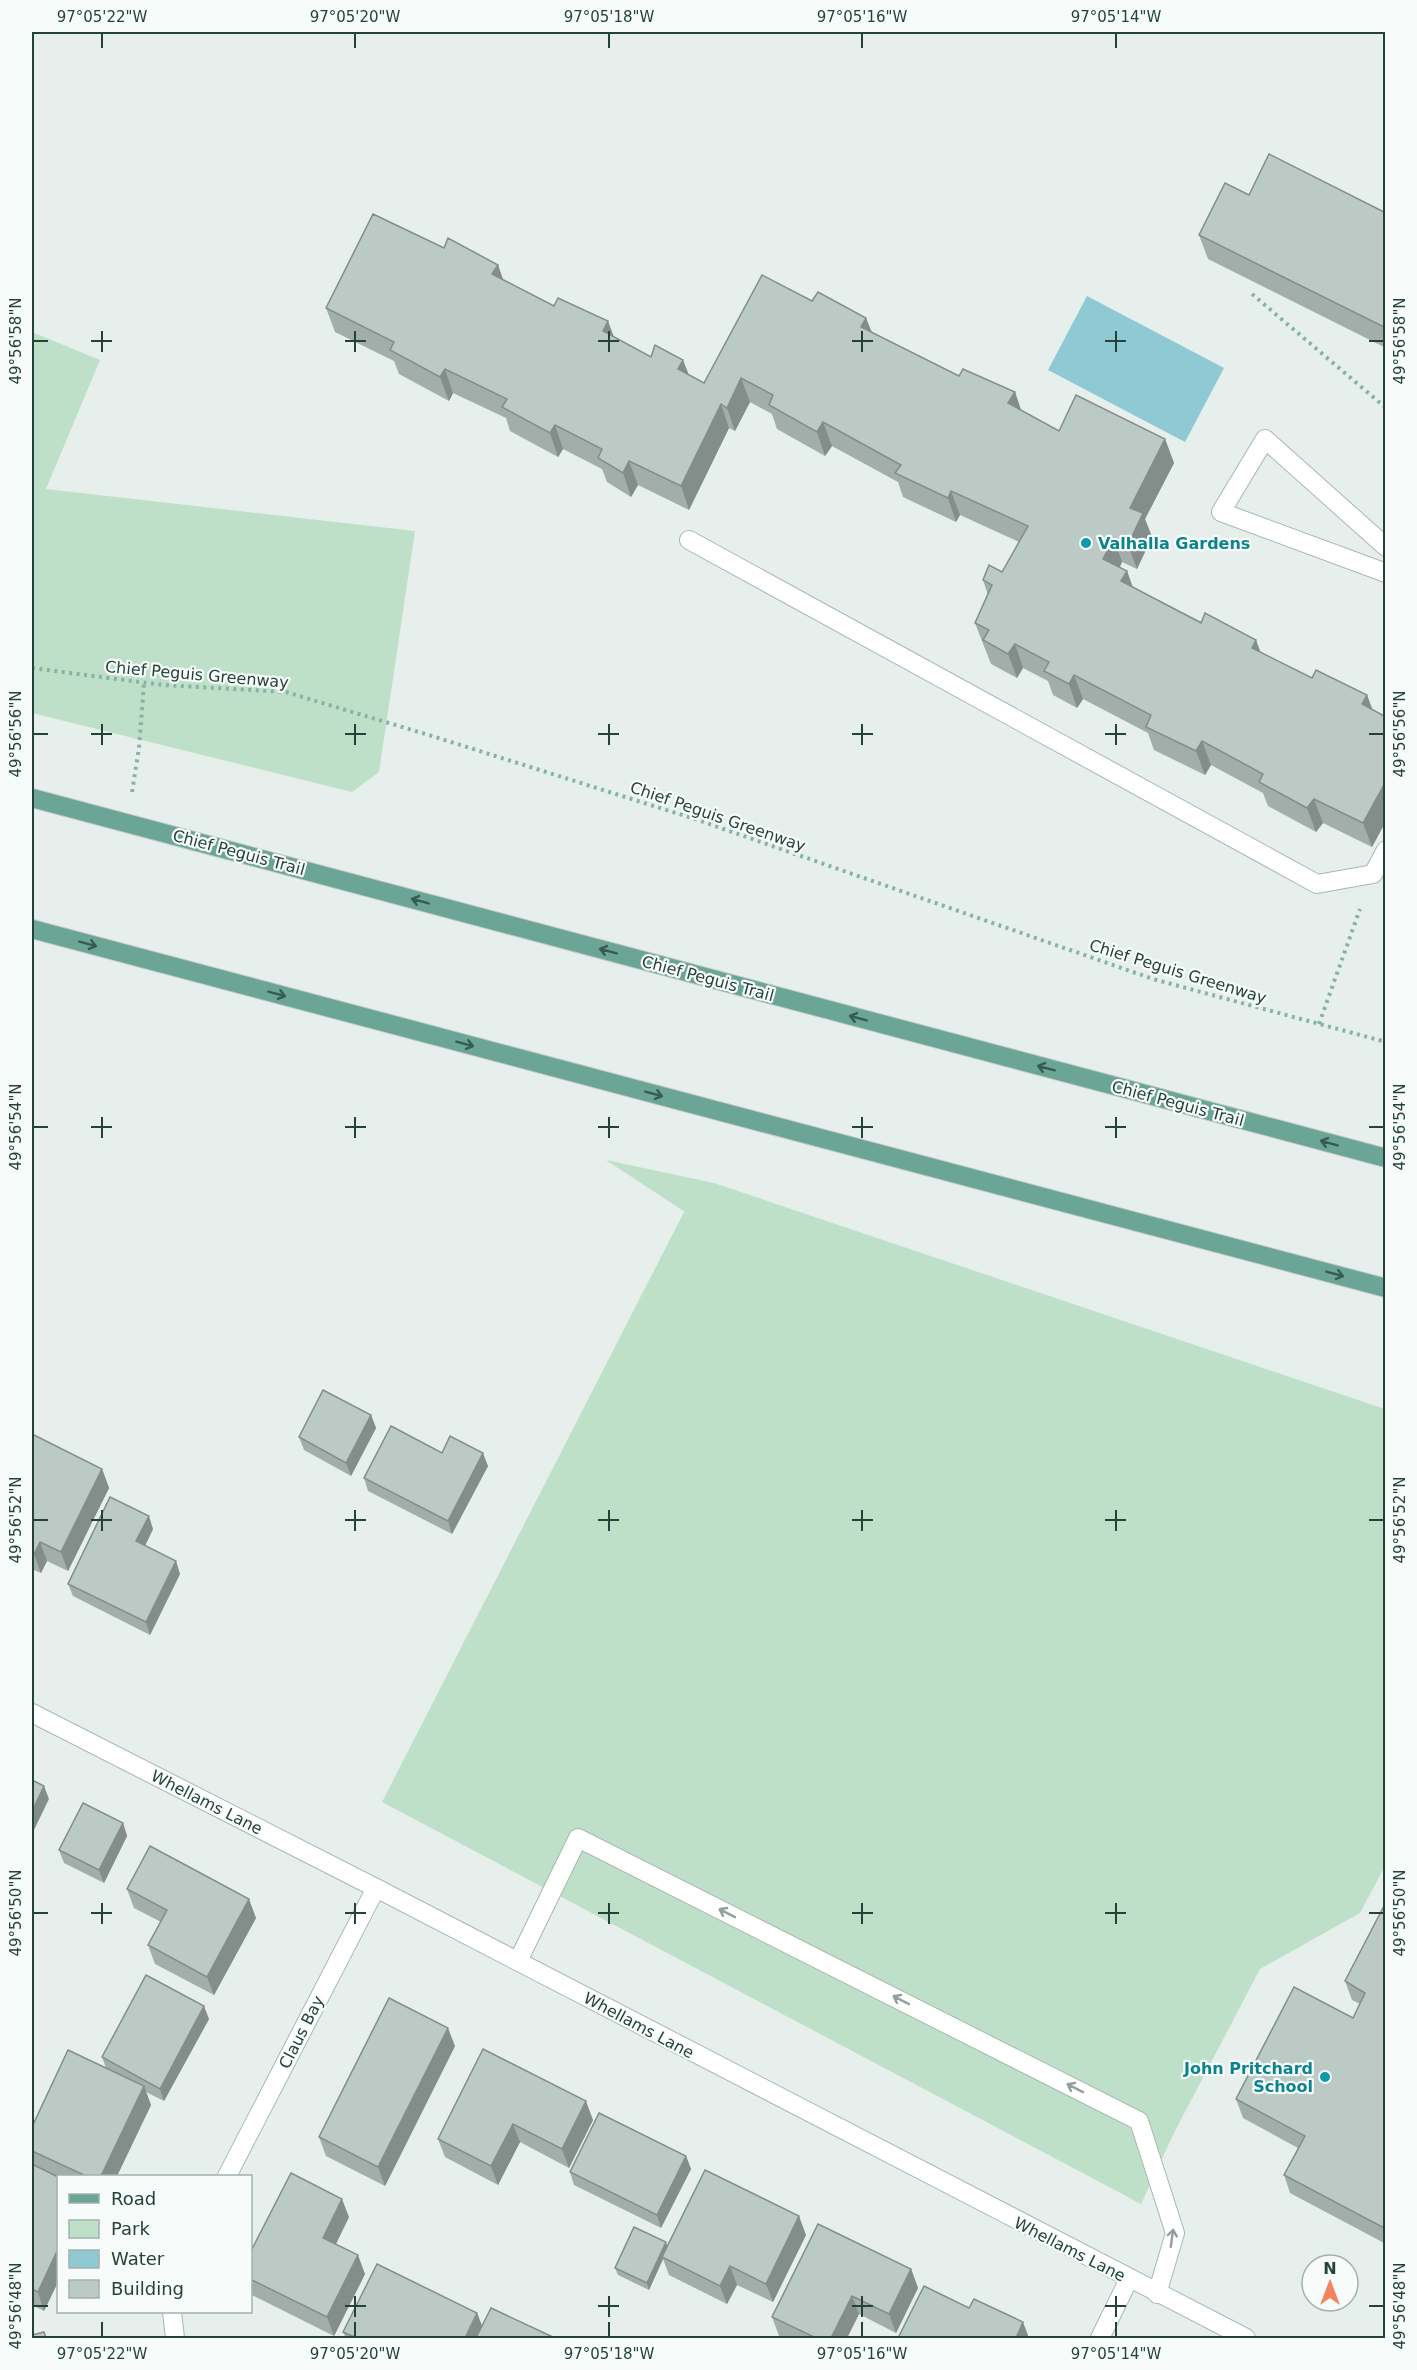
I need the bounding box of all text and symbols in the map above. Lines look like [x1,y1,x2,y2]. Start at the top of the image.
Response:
text: 97°05'22"W [57,8,147,26]
text: 97°05'20"W [310,8,400,26]
text: 97°05'18"W [564,8,654,26]
text: 97°05'16"W [817,8,907,26]
text: 97°05'14"W [1071,8,1161,26]
text: 49°56'58"N [7,297,25,385]
text: 49°56'58"N [1391,297,1409,385]
place label: Valhalla Gardens [1098,534,1250,553]
marker: Valhalla Gardens [1079,536,1093,550]
street label: Chief Peguis Greenway [104,657,290,692]
text: 49°56'56"N [7,690,25,778]
text: 49°56'56"N [1391,690,1409,778]
street label: Chief Peguis Greenway [628,778,808,855]
street label: Chief Peguis Trail [171,826,307,879]
one-way arrow [411,894,430,906]
street label: Chief Peguis Greenway [1087,935,1269,1007]
one-way arrow [78,939,97,950]
one-way arrow [599,945,618,956]
street label: Chief Peguis Trail [640,952,776,1005]
one-way arrow [267,989,286,1000]
one-way arrow [848,1012,867,1023]
one-way arrow [455,1039,474,1050]
one-way arrow [1037,1062,1056,1074]
street label: Chief Peguis Trail [1110,1077,1246,1130]
text: 49°56'54"N [7,1083,25,1171]
text: 49°56'54"N [1391,1083,1409,1171]
one-way arrow [644,1088,663,1100]
one-way arrow [1320,1137,1339,1148]
one-way arrow [1325,1269,1344,1280]
text: 49°56'52"N [7,1476,25,1564]
text: 49°56'52"N [1391,1476,1409,1564]
street label: Whellams Lane [148,1766,266,1839]
text: 49°56'50"N [7,1869,25,1957]
text: 49°56'50"N [1391,1869,1409,1957]
one-way arrow [718,1906,736,1918]
street label: Whellams Lane [580,1988,697,2063]
street label: Claus Bay [275,1993,328,2072]
one-way arrow [892,1994,910,2006]
place label: John Pritchard School [1183,2059,1313,2096]
marker: John Pritchard School [1318,2070,1332,2084]
one-way arrow [1067,2082,1085,2093]
legend [57,2175,252,2313]
text: Road [111,2188,156,2209]
street label: Whellams Lane [1011,2213,1129,2286]
text: Park [111,2218,150,2239]
one-way arrow [1167,2229,1178,2248]
text: Water [111,2248,165,2269]
north arrow [1300,2253,1360,2313]
text: N [1323,2259,1337,2278]
text: 49°56'48"N [7,2262,25,2350]
text: 49°56'48"N [1391,2262,1409,2350]
text: Building [111,2278,184,2299]
text: 97°05'22"W [57,2345,147,2363]
text: 97°05'20"W [310,2345,400,2363]
text: 97°05'18"W [564,2345,654,2363]
text: 97°05'16"W [817,2345,907,2363]
text: 97°05'14"W [1071,2345,1161,2363]

